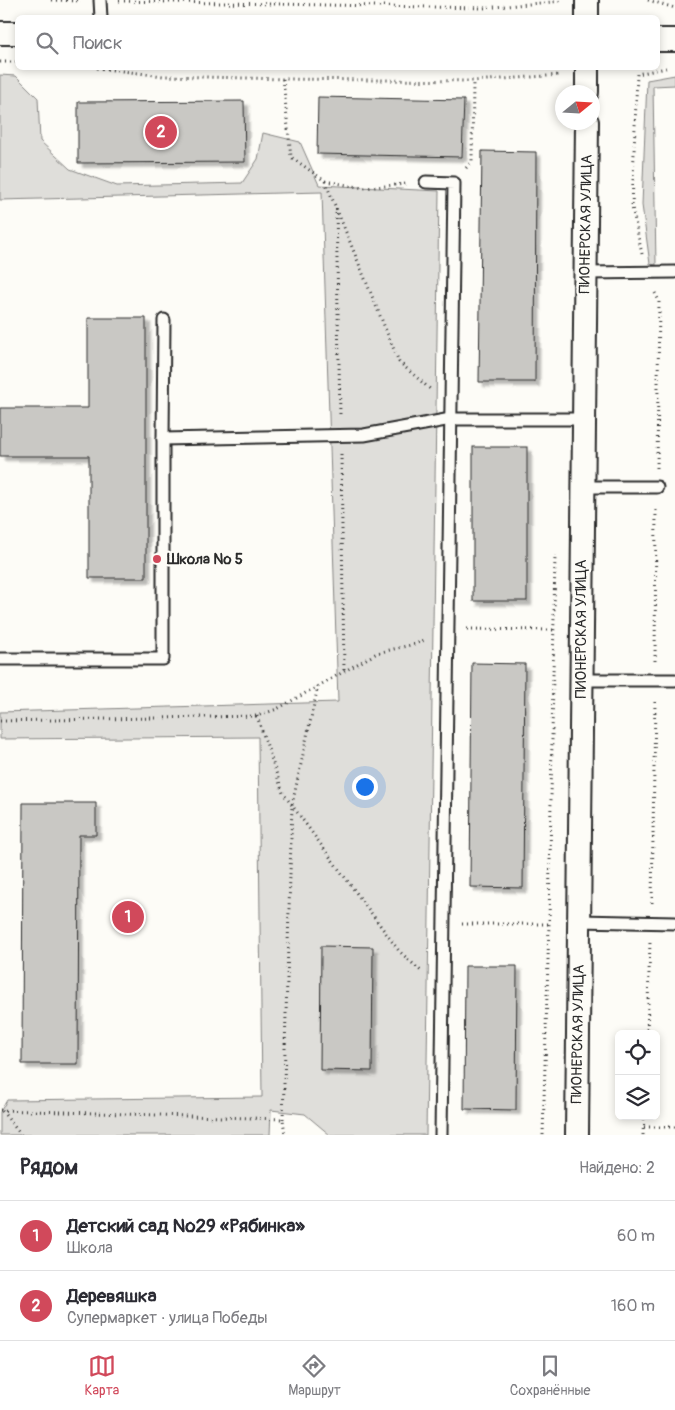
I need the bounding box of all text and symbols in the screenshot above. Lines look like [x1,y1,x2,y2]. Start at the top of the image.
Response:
search box [15,15,660,70]
icon: search [33,29,61,57]
text: Поиск [73,31,123,55]
north arrow [555,85,600,130]
pin: 2 [145,113,177,151]
street label: ПИОНЕРСКАЯ УЛИЦА [575,154,597,294]
place label: Школа № 5 [166,550,243,569]
marker: Школа № 5 [151,553,163,565]
street label: ПИОНЕРСКАЯ УЛИЦА [572,559,591,699]
your location [352,774,378,800]
pin: 1 [112,898,144,936]
street label: ПИОНЕРСКАЯ УЛИЦА [567,964,589,1104]
map controls [615,1030,660,1120]
button: locate [615,1030,660,1075]
button: layers [615,1075,660,1120]
text: Рядом [20,1154,78,1181]
text: Найдено: 2 [579,1158,655,1178]
text: Детский сад №29 «Рябинка» [67,1214,305,1238]
text: 1 [33,1226,39,1246]
text: 60 m [617,1226,655,1246]
text: Школа [67,1238,113,1258]
text: Деревяшка [67,1284,156,1308]
text: 2 [32,1296,40,1316]
text: 160 m [611,1296,655,1316]
text: Супермаркет · улица Победы [67,1308,268,1328]
tab: Карта [84,1352,119,1399]
tab: Маршрут [288,1352,341,1399]
tab: Сохранённые [510,1352,591,1399]

